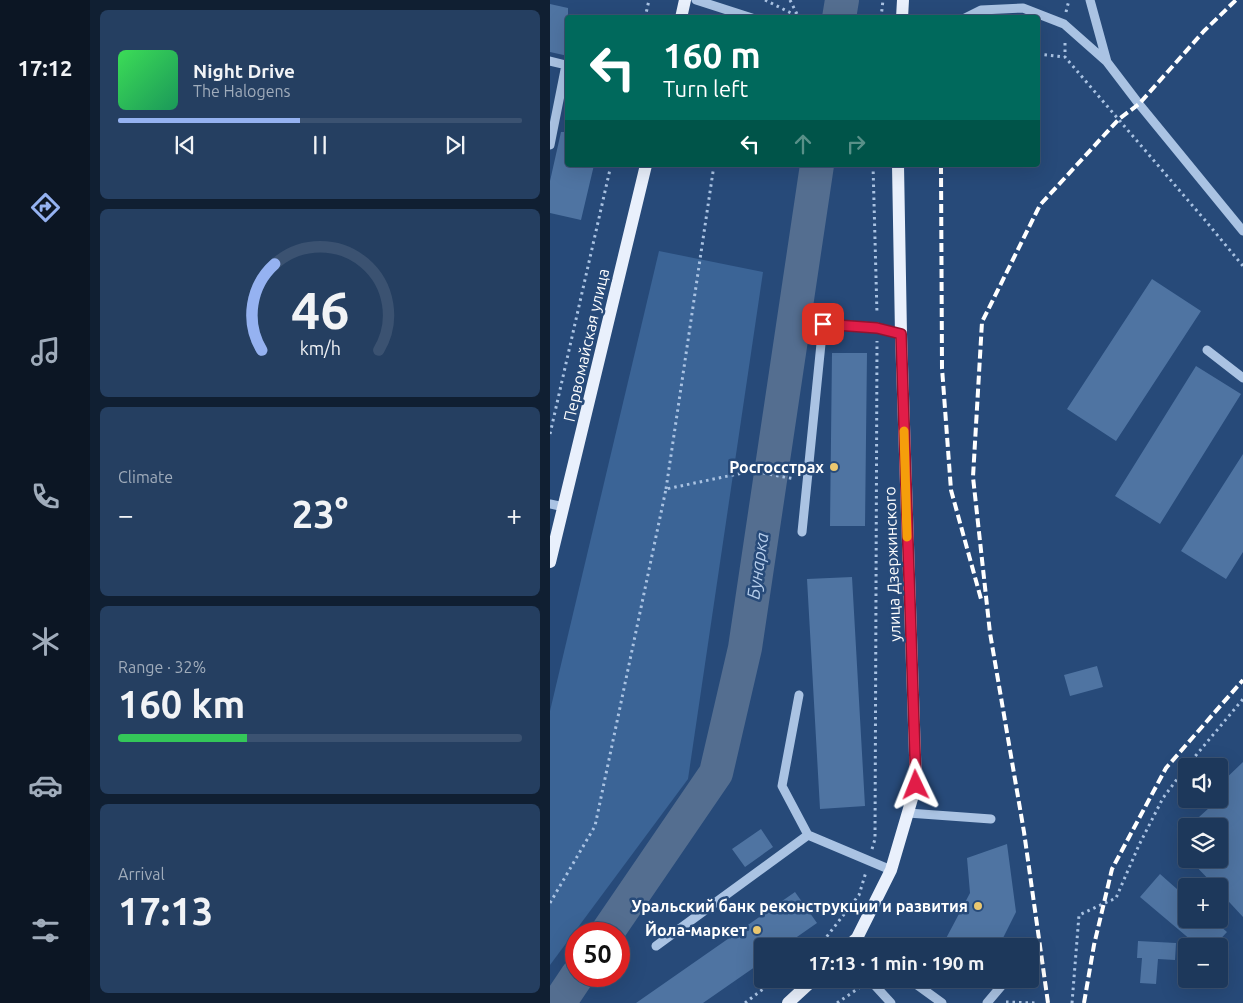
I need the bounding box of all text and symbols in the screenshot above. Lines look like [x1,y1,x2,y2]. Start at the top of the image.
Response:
icon: left [580,35,645,100]
text: 160 m [663,35,761,75]
text: 17:12 [17,55,73,80]
text: Night Drive [193,60,295,82]
text: Turn left [663,76,748,101]
text: The Halogens [193,82,291,100]
icon: left [736,130,764,158]
icon: ahead [789,130,817,158]
icon: right [842,130,870,158]
icon: previous [171,131,199,159]
icon: pause [306,131,334,159]
icon: next [441,131,469,159]
icon: directions [28,190,63,225]
street label: Первомайская улица [560,267,612,423]
text: 46 [291,281,349,339]
pin [802,303,844,345]
icon: arrive [809,310,837,338]
icon: music [28,334,63,369]
text: km/h [299,338,341,358]
place label: Росгосстрах [729,458,824,476]
marker: Росгосстрах [828,461,840,473]
text: Climate [118,468,173,486]
icon: phone [28,479,63,514]
street label: улица Дзержинского [880,486,904,642]
text: 23° [292,493,348,535]
text: − [118,499,134,530]
text: + [506,499,522,530]
water label: Бунарка [742,531,772,600]
icon: climate [28,624,63,659]
text: Range · 32% [118,658,206,676]
text: 160 km [118,683,245,725]
position arrow [889,758,941,810]
map controls [1178,758,1228,988]
button: sound [1178,758,1228,808]
icon: car [28,768,63,803]
button: layers [1178,818,1228,868]
text: Arrival [118,865,165,883]
button: + [1178,878,1228,928]
text: 17:13 [118,890,213,932]
place label: Уральский банк реконструкции и развития [631,897,968,915]
marker: Уральский банк реконструкции и развития [972,900,984,912]
icon: filters [28,913,63,948]
place label: Йола-маркет [645,920,747,939]
speed limit sign: 50 [565,922,630,987]
marker: Йола-маркет [751,924,763,936]
button: − [1178,938,1228,988]
text: 17:13 · 1 min · 190 m [809,952,984,974]

